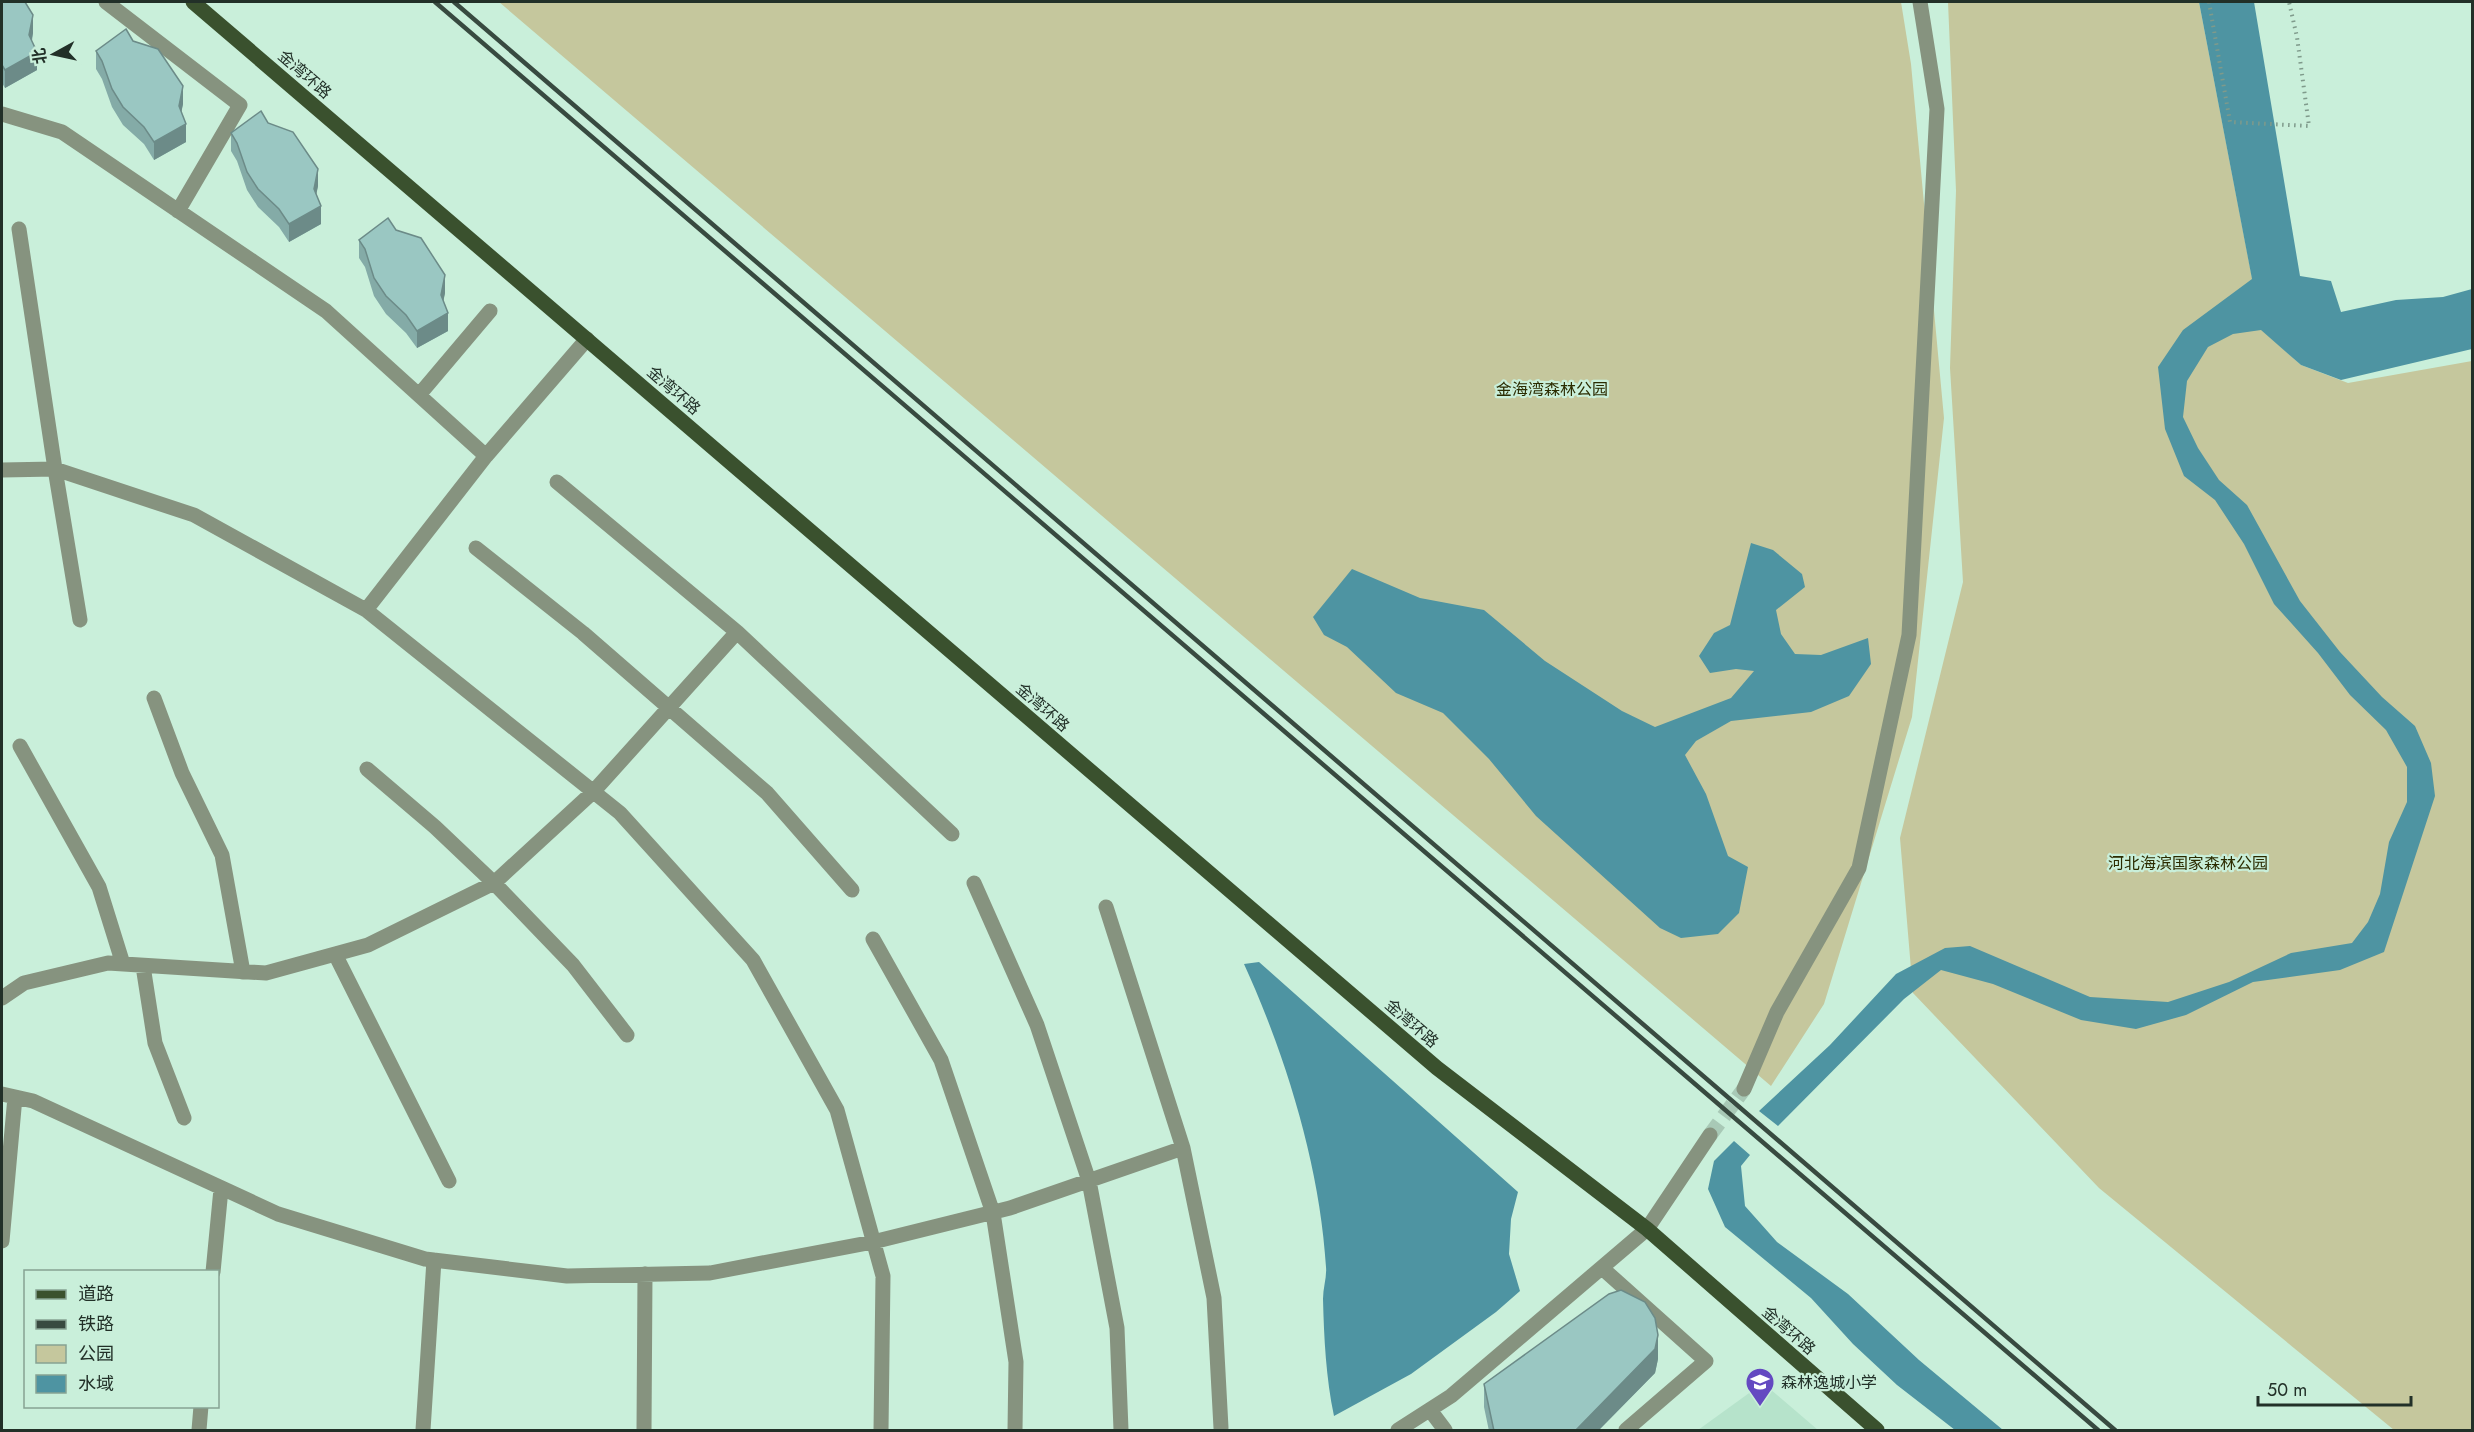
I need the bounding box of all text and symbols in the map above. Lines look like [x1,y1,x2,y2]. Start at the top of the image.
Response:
north arrow [24,24,84,84]
street label: 金湾环路 [273,45,336,104]
text: 北 [27,46,52,66]
street label: 金湾环路 [642,361,705,420]
park label: 金海湾森林公园 [1496,378,1608,401]
street label: 金湾环路 [1011,678,1074,737]
park label: 河北海滨国家森林公园 [2108,852,2268,875]
street label: 金湾环路 [1380,994,1443,1053]
legend [24,1270,219,1408]
text: 道路 [78,1281,114,1307]
street label: 金湾环路 [1757,1301,1820,1360]
text: 铁路 [78,1311,114,1337]
text: 公园 [78,1341,114,1367]
school or university icon: 森林逸城小学 [1744,1366,1776,1408]
scale bar [2258,1369,2411,1407]
text: 水域 [78,1371,114,1397]
place label: 森林逸城小学 [1781,1371,1877,1394]
text: 50 m [2267,1377,2307,1403]

